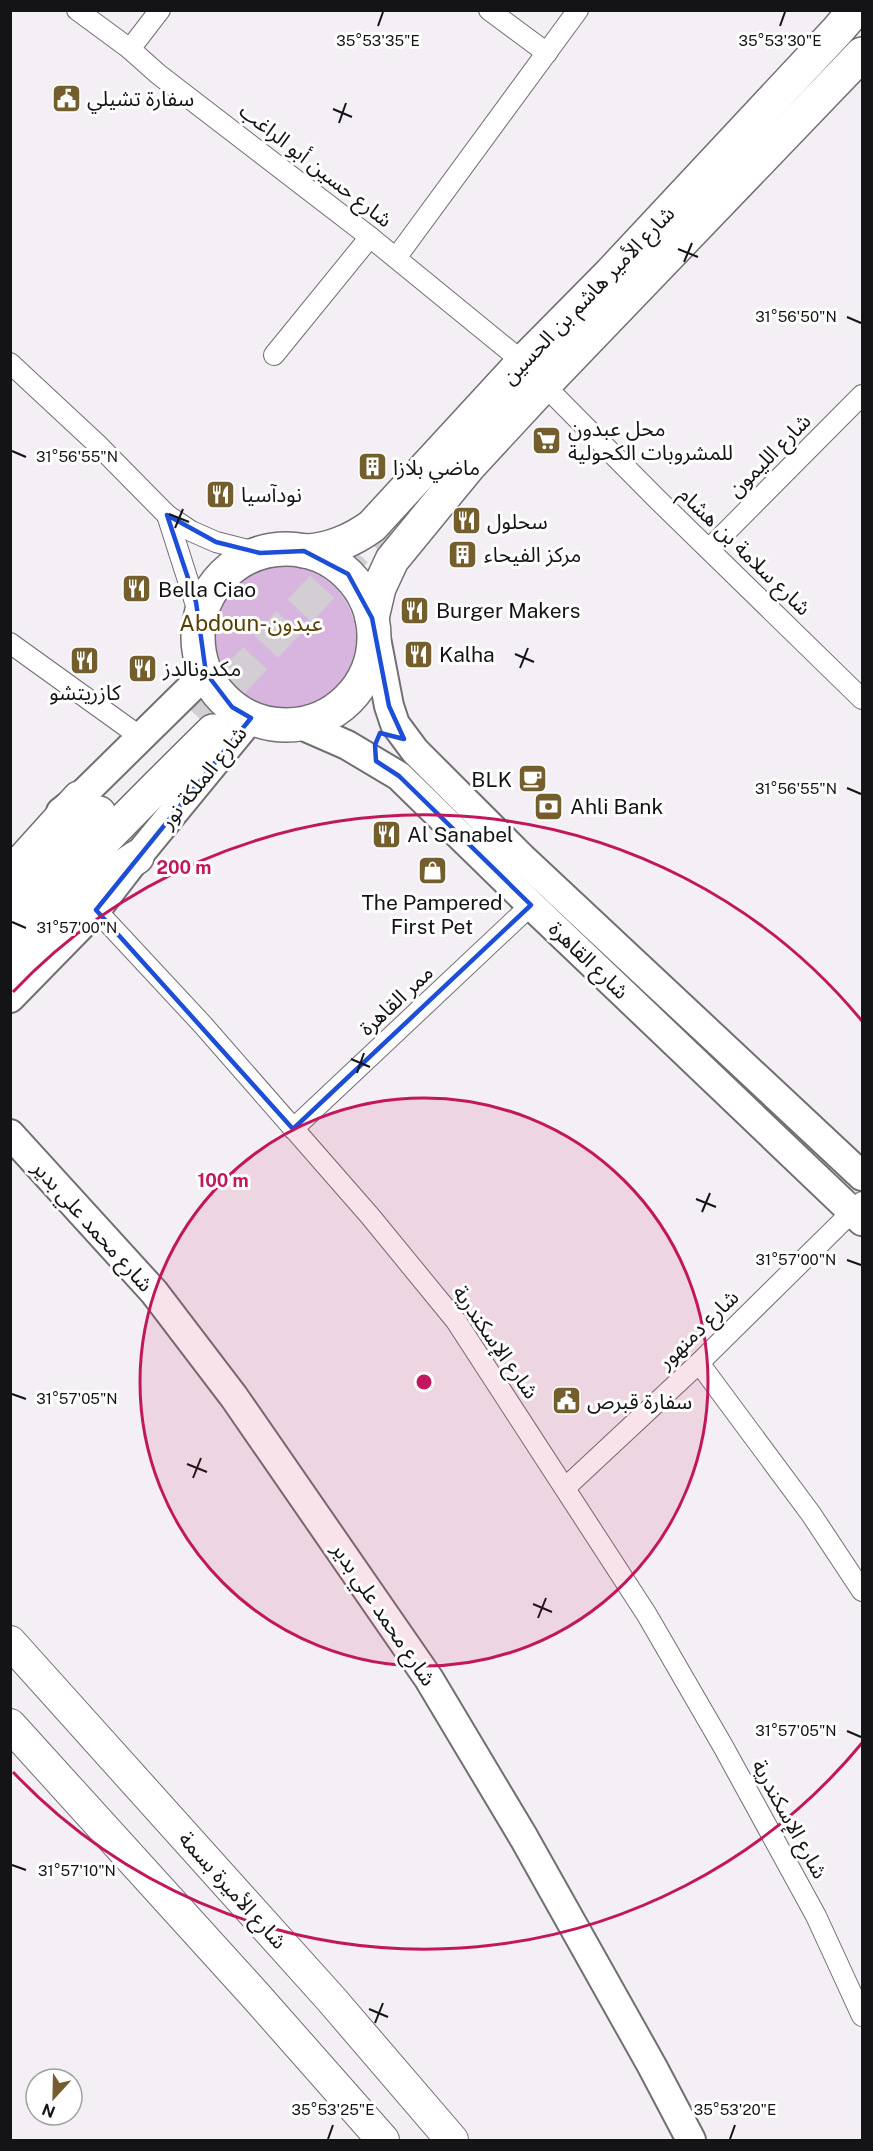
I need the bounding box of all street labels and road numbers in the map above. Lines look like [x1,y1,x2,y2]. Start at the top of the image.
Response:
street label: شارع حسين أبو الراغب [233,98,397,235]
street label: شارع الأمير هاشم بن الحسين [496,201,682,391]
street label: شارع الليمون [722,408,818,504]
street label: شارع سلامة بن هشام [671,482,816,623]
street label: شارع الملكة نور [154,721,254,836]
street label: شارع القاهرة [542,916,634,1006]
street label: ممر القاهرة [354,960,438,1040]
street label: شارع محمد علي بدير [24,1155,158,1299]
street label: شارع الإسكندرية [445,1281,544,1405]
street label: شارع دمنهور [652,1284,746,1376]
street label: شارع محمد علي بدير [323,1537,441,1693]
street label: شارع الإسكندرية [744,1755,833,1884]
street label: شارع الأميرة بسمة [172,1826,292,1956]

